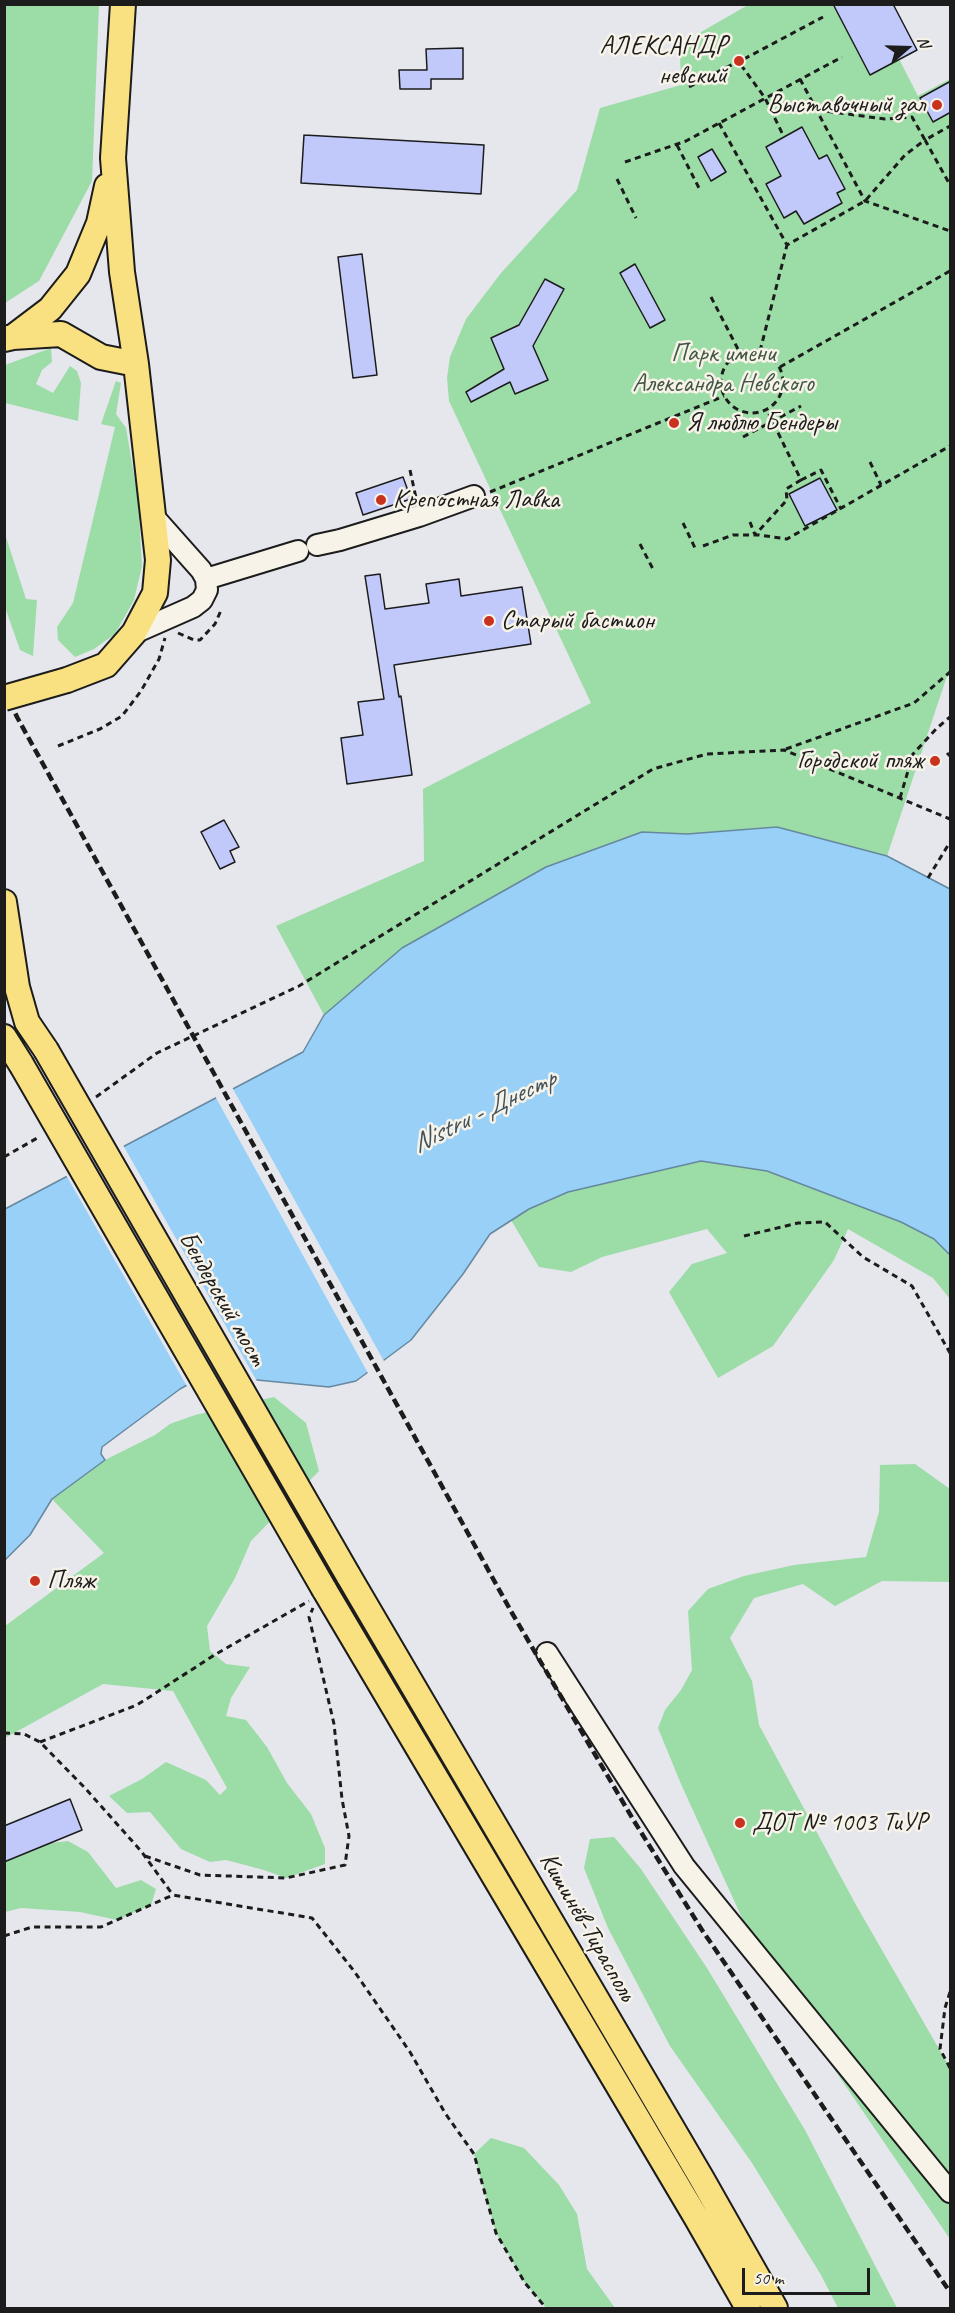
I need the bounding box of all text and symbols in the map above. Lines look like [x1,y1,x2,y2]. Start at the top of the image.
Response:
north arrow [877,18,937,78]
place label: АЛЕКСАНДР невский [600,30,727,92]
text: N [913,34,935,50]
marker: АЛЕКСАНДР невский [732,54,746,68]
place label: Выставочный зал [768,89,925,121]
marker: Выставочный зал [930,98,944,112]
park label: Парк имени Александра Невского [632,338,814,400]
place label: Я люблю Бендеры [686,407,837,439]
marker: Я люблю Бендеры [667,416,681,430]
place label: Крепостная Лавка [393,484,559,516]
marker: Крепостная Лавка [374,493,388,507]
place label: Старый бастион [501,605,654,637]
marker: Старый бастион [482,614,496,628]
place label: Городской пляж [797,745,923,777]
marker: Городской пляж [928,754,942,768]
water label: Nistru - Днестр [407,1063,561,1161]
street label: Бендерский мост [171,1226,273,1372]
place label: Пляж [47,1565,95,1597]
marker: Пляж [28,1574,42,1588]
place label: ДОТ № 1003 ТиУР [752,1807,927,1839]
marker: ДОТ № 1003 ТиУР [733,1816,747,1830]
street label: Кишинёв-Тирасполь [532,1847,642,2007]
scale bar [745,2256,872,2294]
text: 50 m [753,2267,784,2289]

